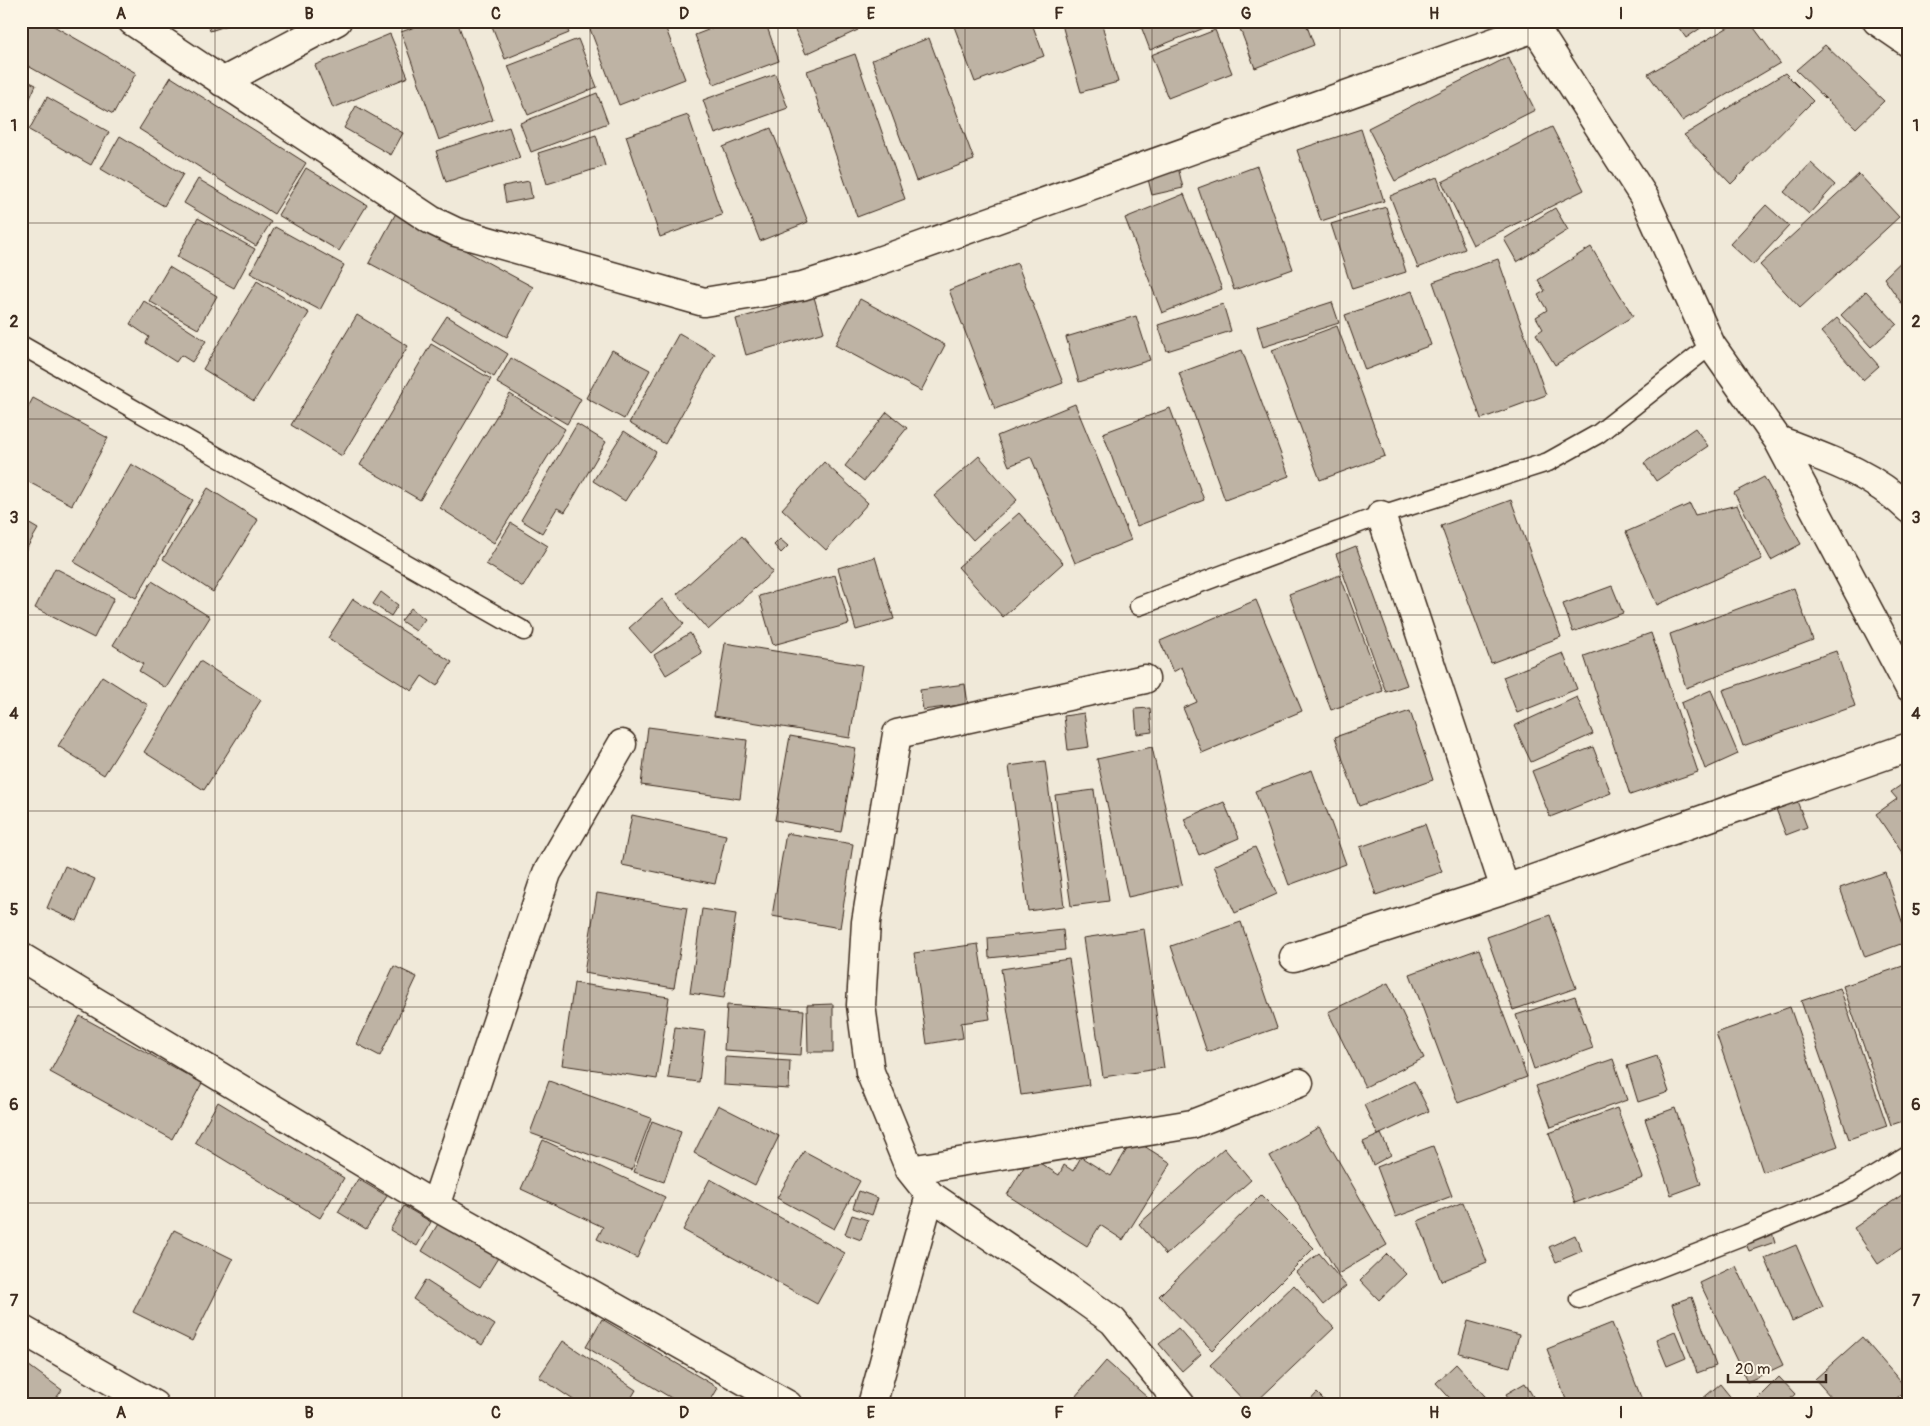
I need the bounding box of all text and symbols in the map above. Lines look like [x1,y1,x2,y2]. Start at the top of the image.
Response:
text: A [116,4,127,24]
text: B [304,4,314,24]
text: C [491,4,501,24]
text: D [679,4,689,24]
text: E [867,4,876,24]
text: F [1054,4,1064,24]
text: G [1241,4,1252,24]
text: H [1429,4,1439,24]
text: I [1619,4,1623,24]
text: J [1805,4,1813,24]
text: 1 [11,116,17,136]
text: 1 [1913,116,1919,136]
text: 2 [10,312,19,332]
text: 2 [1912,312,1921,332]
text: 3 [10,508,19,528]
text: 3 [1912,508,1921,528]
text: 4 [9,704,19,724]
text: 4 [1911,704,1921,724]
text: 5 [10,900,19,920]
text: 5 [1912,900,1921,920]
text: 6 [9,1095,19,1115]
text: 6 [1911,1095,1921,1115]
text: 7 [10,1291,19,1311]
text: 7 [1912,1291,1921,1311]
scale bar [1728,1351,1825,1383]
text: 20 m [1735,1360,1770,1379]
text: A [116,1403,127,1423]
text: B [304,1403,314,1423]
text: C [491,1403,501,1423]
text: D [679,1403,689,1423]
text: E [867,1403,876,1423]
text: F [1054,1403,1064,1423]
text: G [1241,1403,1252,1423]
text: H [1429,1403,1439,1423]
text: I [1619,1403,1623,1423]
text: J [1805,1403,1813,1423]

